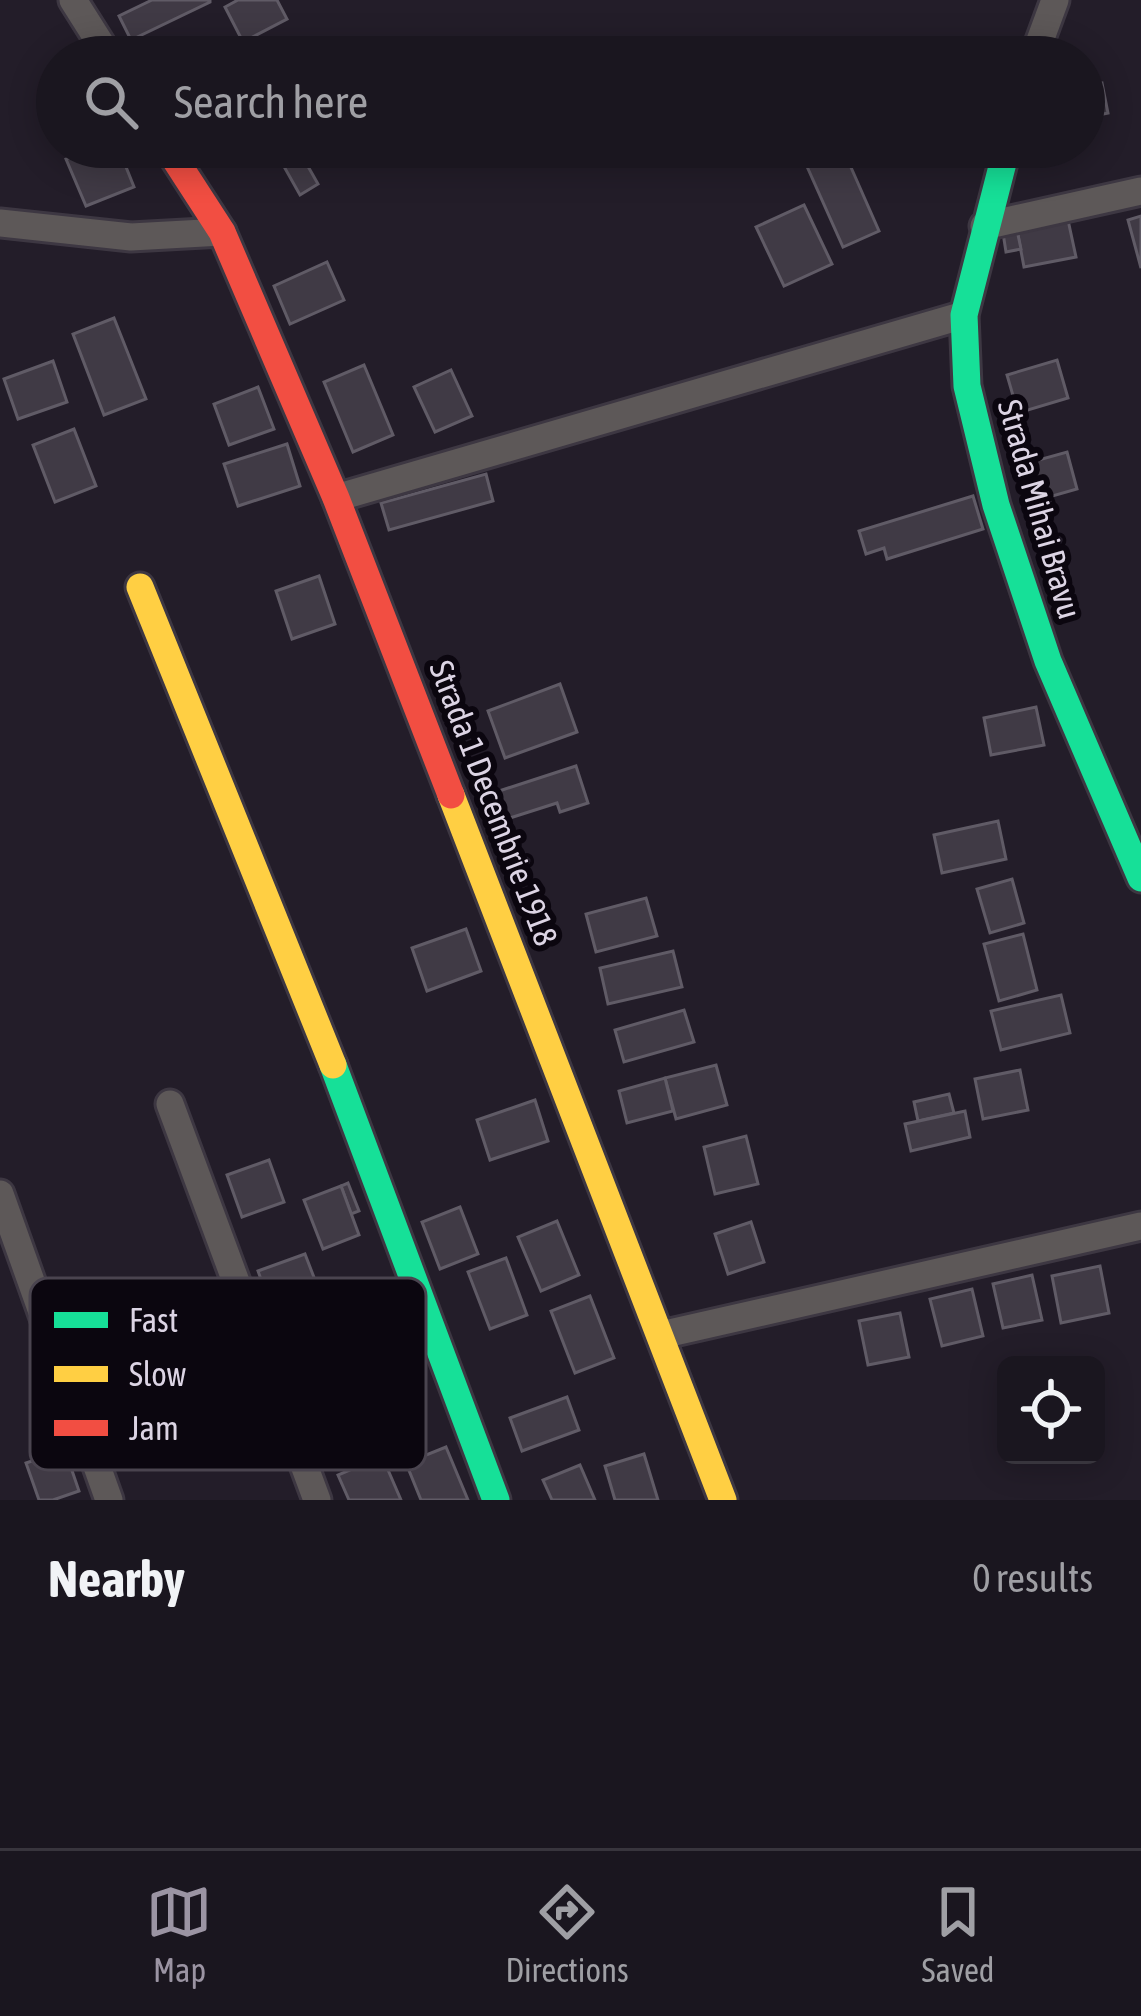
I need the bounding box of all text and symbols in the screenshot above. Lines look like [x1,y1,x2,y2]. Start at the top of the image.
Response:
search box [36,36,1105,168]
icon: search [78,69,144,135]
text: Search here [174,76,368,128]
street label: Strada Mihai Bravu [991,395,1089,623]
street label: Strada 1 Decembrie 1918 [422,655,566,951]
legend [30,1278,426,1470]
text: Fast [129,1301,178,1339]
text: Slow [129,1355,186,1393]
map controls [997,1356,1105,1464]
button: locate [997,1356,1105,1464]
text: Jam [129,1409,179,1447]
text: Nearby [48,1549,185,1608]
text: 0 results [972,1556,1093,1600]
tab: Map [146,1879,212,1989]
tab: Directions [505,1879,629,1989]
tab: Saved [922,1879,994,1989]

